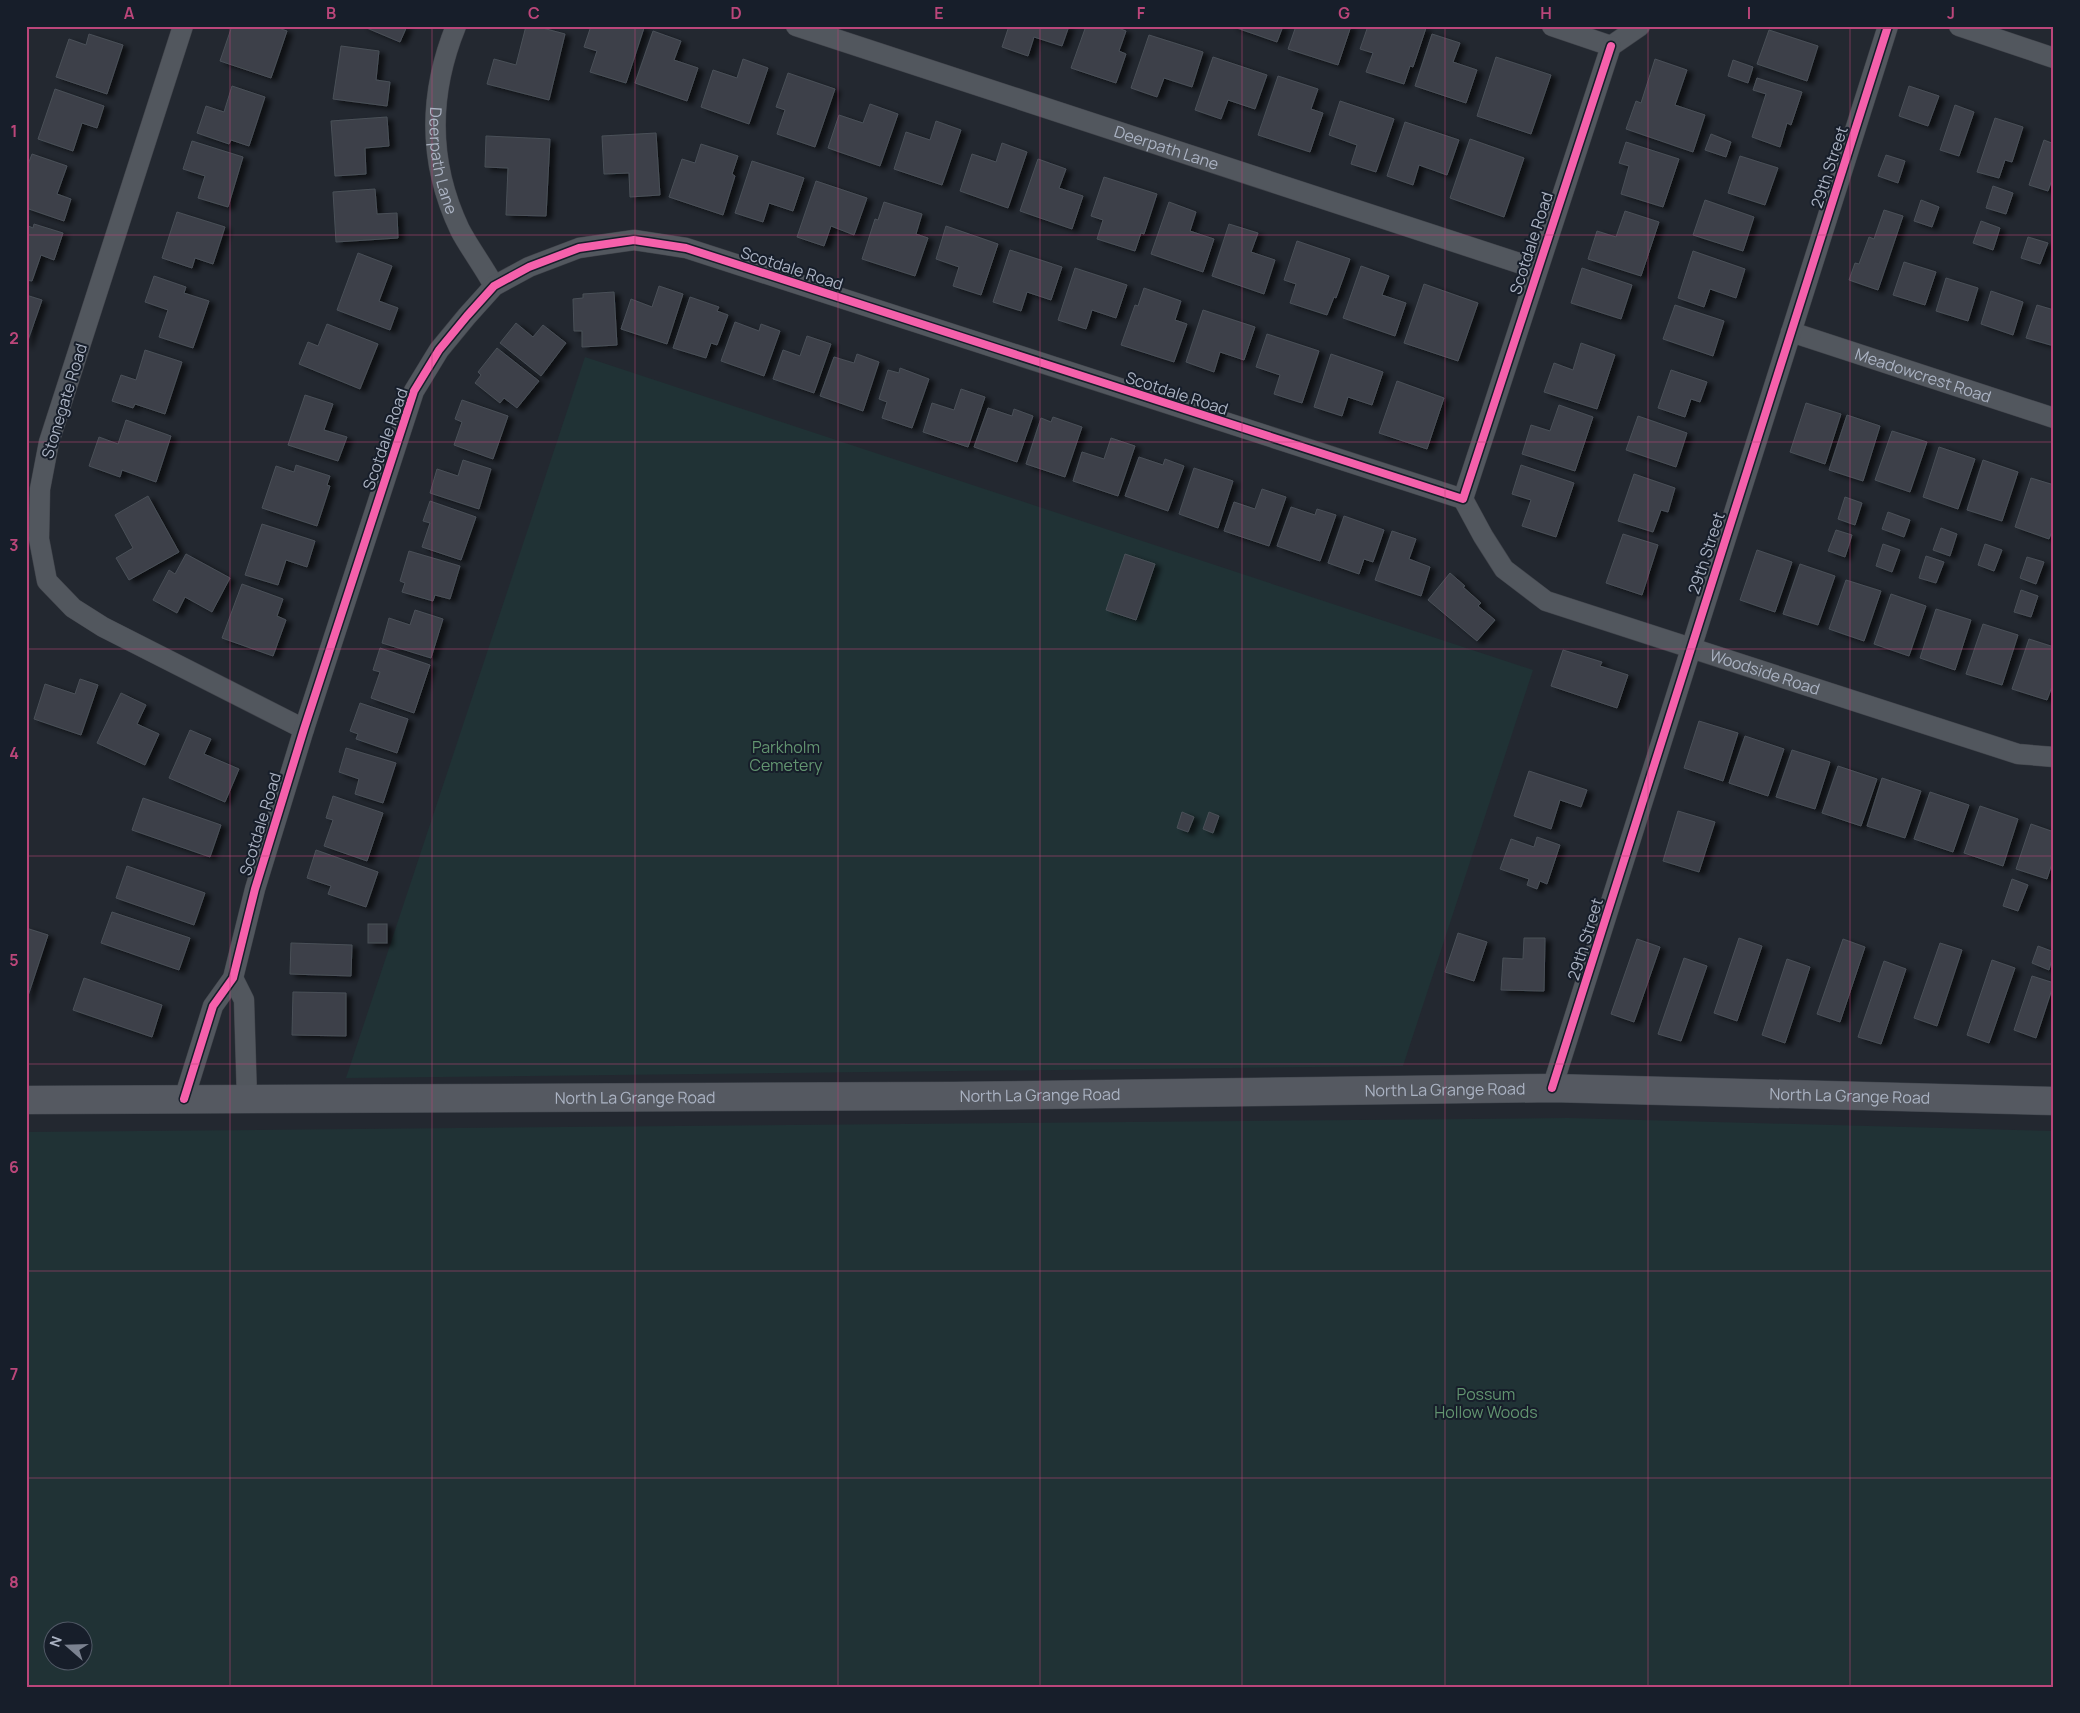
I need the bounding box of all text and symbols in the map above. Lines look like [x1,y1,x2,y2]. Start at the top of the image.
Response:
text: A [124,2,135,24]
text: B [326,2,336,24]
text: C [528,2,540,24]
text: D [730,2,742,24]
text: E [934,2,944,24]
text: F [1137,2,1146,24]
text: G [1338,2,1350,24]
text: H [1540,2,1552,24]
text: I [1747,2,1751,24]
text: J [1947,2,1955,24]
street label: Deerpath Lane [424,106,463,217]
text: 1 [10,120,18,142]
street label: Deerpath Lane [1112,120,1222,175]
street label: 29th Street [1805,123,1853,211]
street label: Scotdale Road [1504,189,1558,297]
street label: Scotdale Road [738,241,846,295]
text: 2 [9,327,19,349]
street label: Stonegate Road [36,341,92,461]
street label: Meadowcrest Road [1852,343,1994,408]
street label: Scotdale Road [1123,366,1231,420]
street label: Scotdale Road [357,385,413,493]
street label: 29th Street [1682,509,1730,597]
text: 3 [9,534,19,556]
street label: Woodside Road [1707,644,1823,700]
park label: Parkholm Cemetery [750,736,823,776]
text: 4 [9,742,19,764]
street label: Scotdale Road [234,770,286,878]
street label: 29th Street [1562,895,1608,983]
text: 5 [9,949,19,971]
street label: North La Grange Road [1364,1077,1525,1102]
street label: North La Grange Road [959,1083,1120,1107]
street label: North La Grange Road [1769,1083,1930,1109]
street label: North La Grange Road [555,1086,715,1109]
text: 6 [9,1156,19,1178]
text: 7 [10,1363,18,1385]
park label: Possum Hollow Woods [1434,1383,1538,1423]
text: 8 [9,1571,19,1593]
north arrow [42,1620,92,1670]
text: N [45,1633,66,1649]

